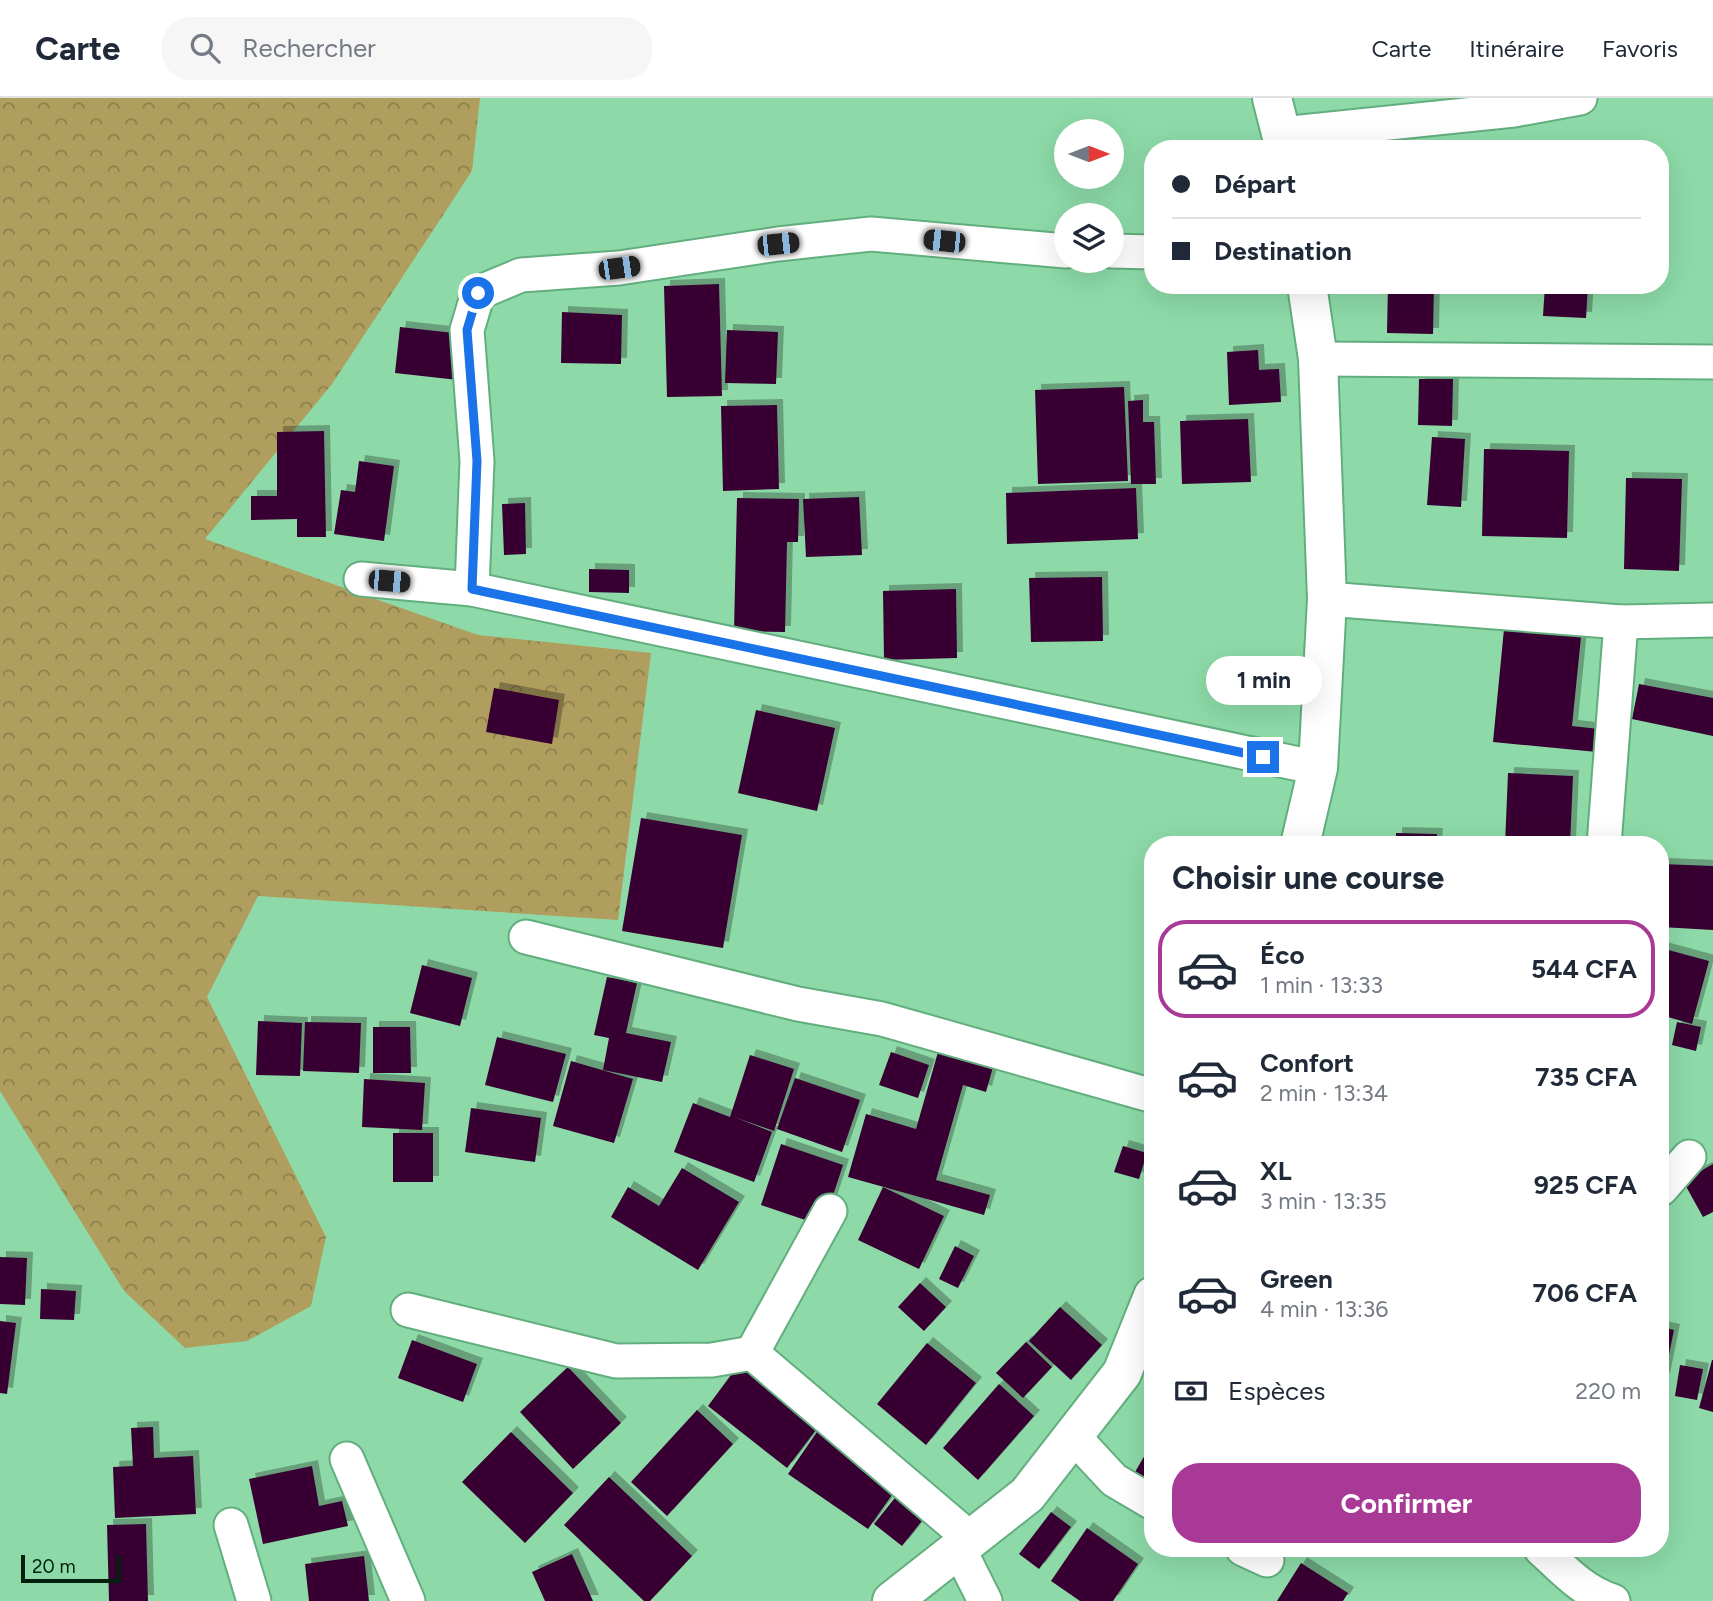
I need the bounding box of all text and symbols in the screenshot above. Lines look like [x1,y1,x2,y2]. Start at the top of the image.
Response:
search box [162,17,652,80]
text: Carte [35,29,120,68]
icon: search [186,29,224,67]
text: Rechercher [242,32,376,64]
text: Carte [1371,34,1431,63]
text: Itinéraire [1469,34,1564,63]
text: Favoris [1602,34,1678,63]
north arrow [1054,119,1124,189]
map controls [1054,119,1124,273]
text: Départ [1214,168,1296,200]
button: layers [1054,203,1124,273]
car [923,228,966,254]
car [757,231,800,257]
text: Destination [1214,235,1352,267]
car [597,255,642,281]
route start [462,277,494,309]
car [368,569,411,593]
callout: 1 min [1205,656,1321,704]
text: 1 min [1237,666,1291,694]
route end [1247,741,1279,773]
text: Choisir une course [1172,859,1444,897]
icon: car [1176,938,1239,1001]
text: Éco [1260,939,1305,971]
text: 544 CFA [1531,953,1637,985]
text: 1 min · 13:33 [1260,971,1383,999]
icon: car [1176,1046,1239,1109]
text: Confort [1260,1047,1354,1079]
text: 735 CFA [1535,1061,1637,1093]
text: 2 min · 13:34 [1260,1079,1388,1107]
icon: car [1176,1154,1239,1217]
text: XL [1260,1155,1292,1187]
text: 925 CFA [1534,1169,1637,1201]
text: 3 min · 13:35 [1260,1187,1387,1215]
icon: car [1176,1262,1239,1325]
text: Green [1260,1263,1333,1295]
text: 706 CFA [1533,1277,1637,1309]
text: 4 min · 13:36 [1260,1295,1388,1323]
icon: cash [1172,1372,1210,1410]
text: Espèces [1228,1375,1325,1407]
text: 220 m [1575,1377,1641,1405]
button: Confirmer [1172,1463,1641,1543]
scale bar [21,1552,121,1584]
text: 20 m [32,1555,76,1578]

